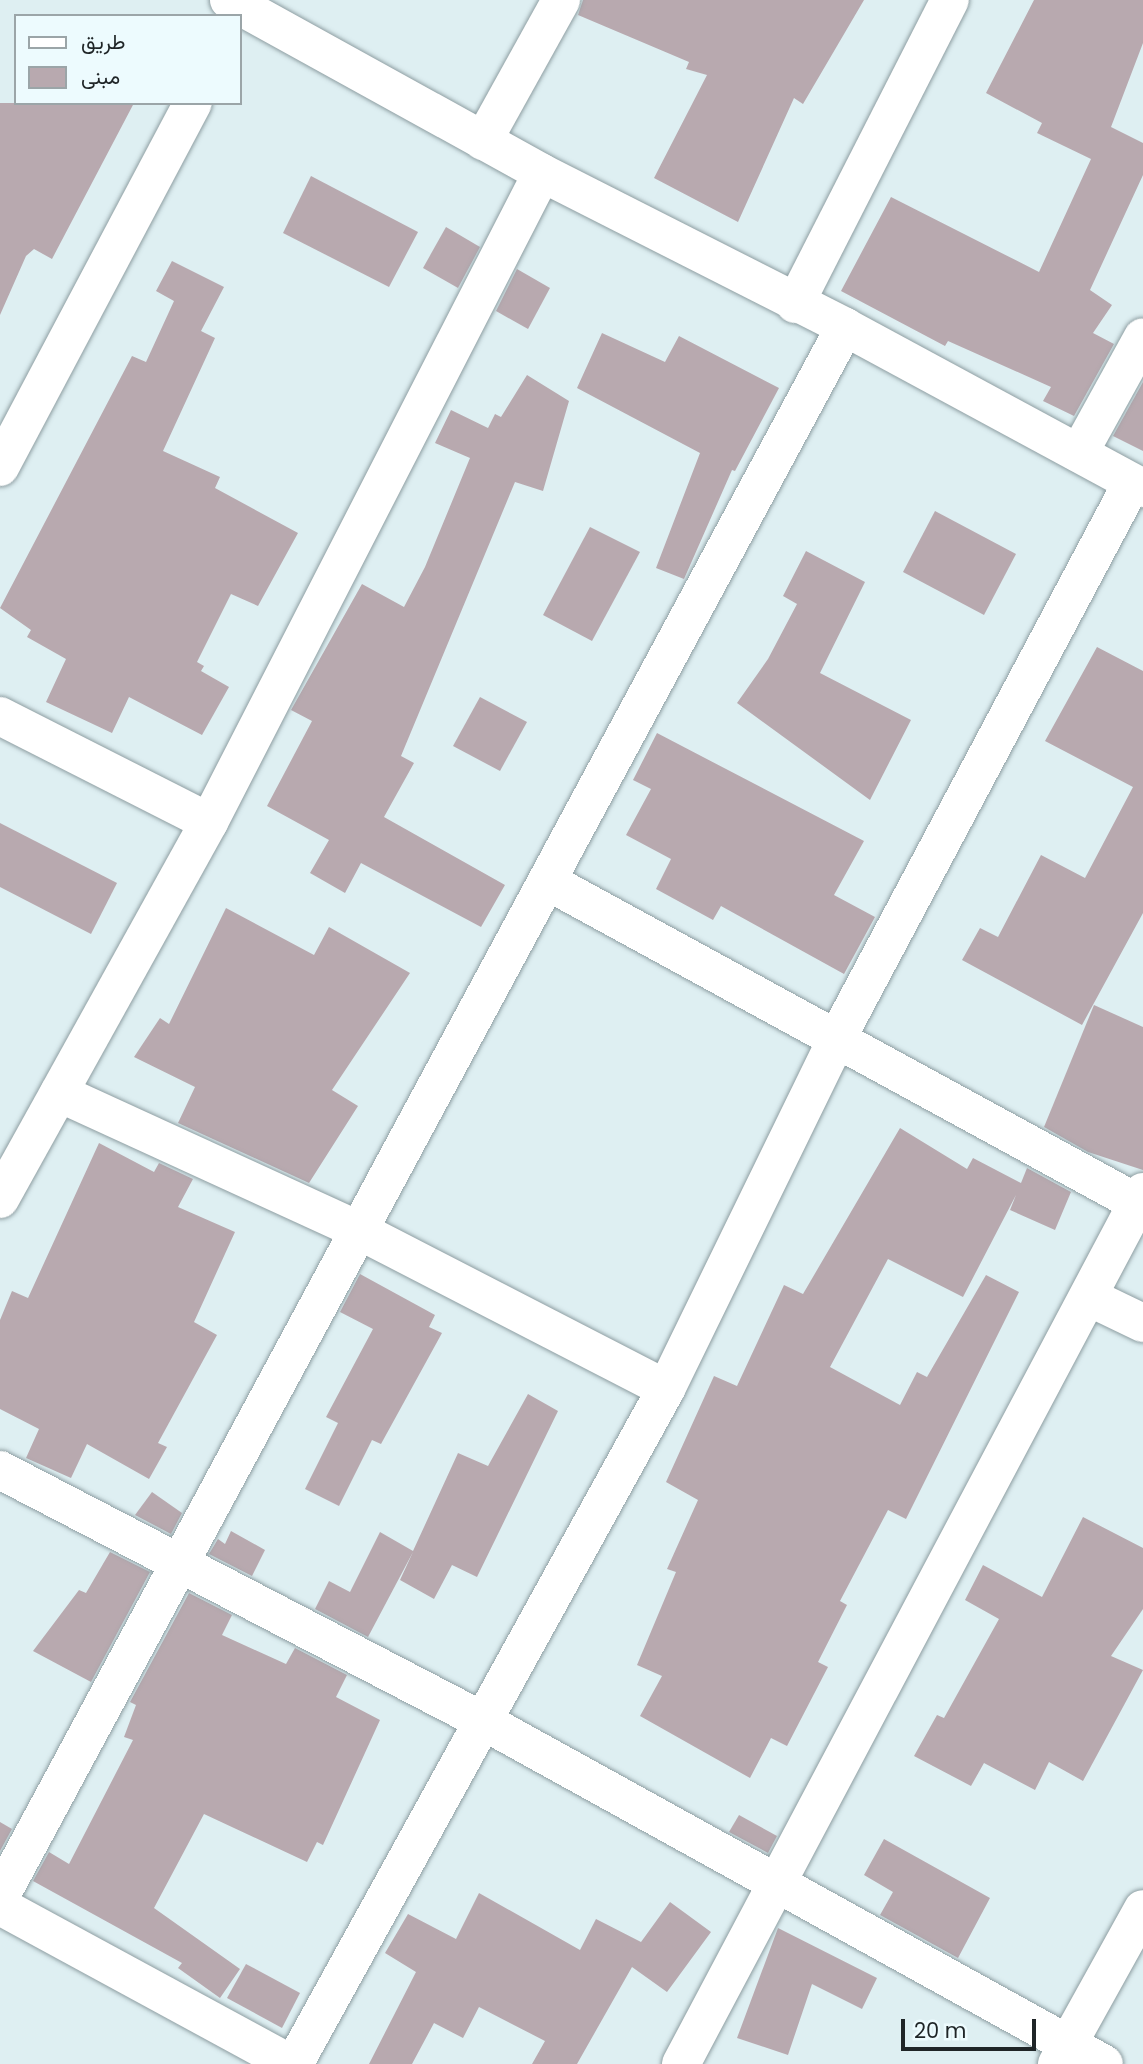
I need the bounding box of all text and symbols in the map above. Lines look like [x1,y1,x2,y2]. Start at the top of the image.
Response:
legend [14,14,242,105]
text: طريق [81,27,126,56]
text: مبنى [81,62,120,91]
scale bar [905,2004,1040,2048]
text: 20 m [914,2016,967,2045]

